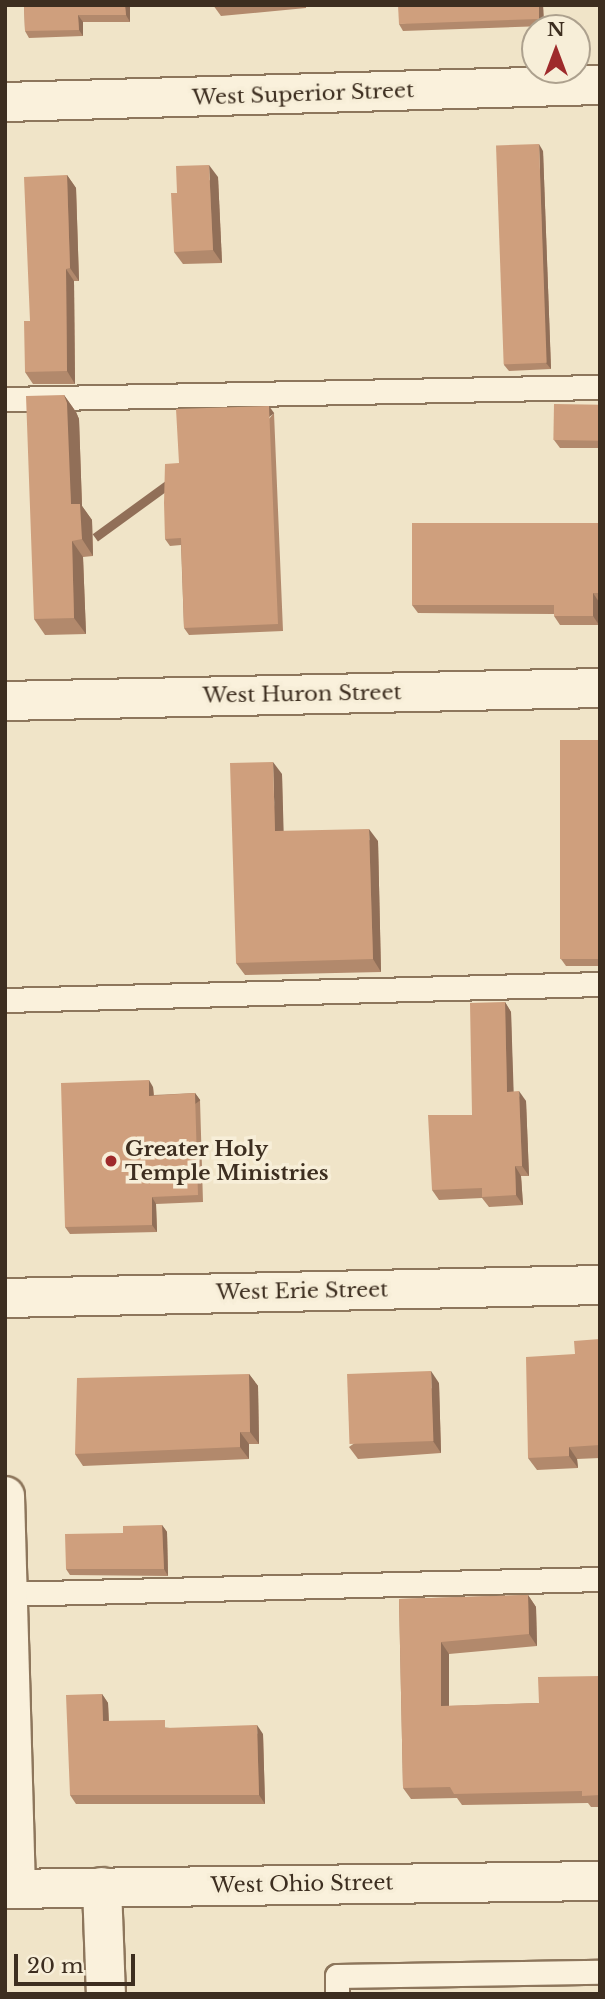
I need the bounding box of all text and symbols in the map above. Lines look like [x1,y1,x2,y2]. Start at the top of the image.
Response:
north arrow [521,14,591,84]
text: N [547,18,565,41]
street label: West Superior Street [191,78,415,110]
street label: West Huron Street [202,680,402,708]
place label: Greater Holy Temple Ministries [125,1136,329,1186]
marker: Greater Holy Temple Ministries [103,1153,119,1169]
street label: West Erie Street [216,1277,388,1305]
street label: West Ohio Street [210,1870,394,1898]
scale bar [18,1940,138,1984]
text: 20 m [27,1953,84,1979]

